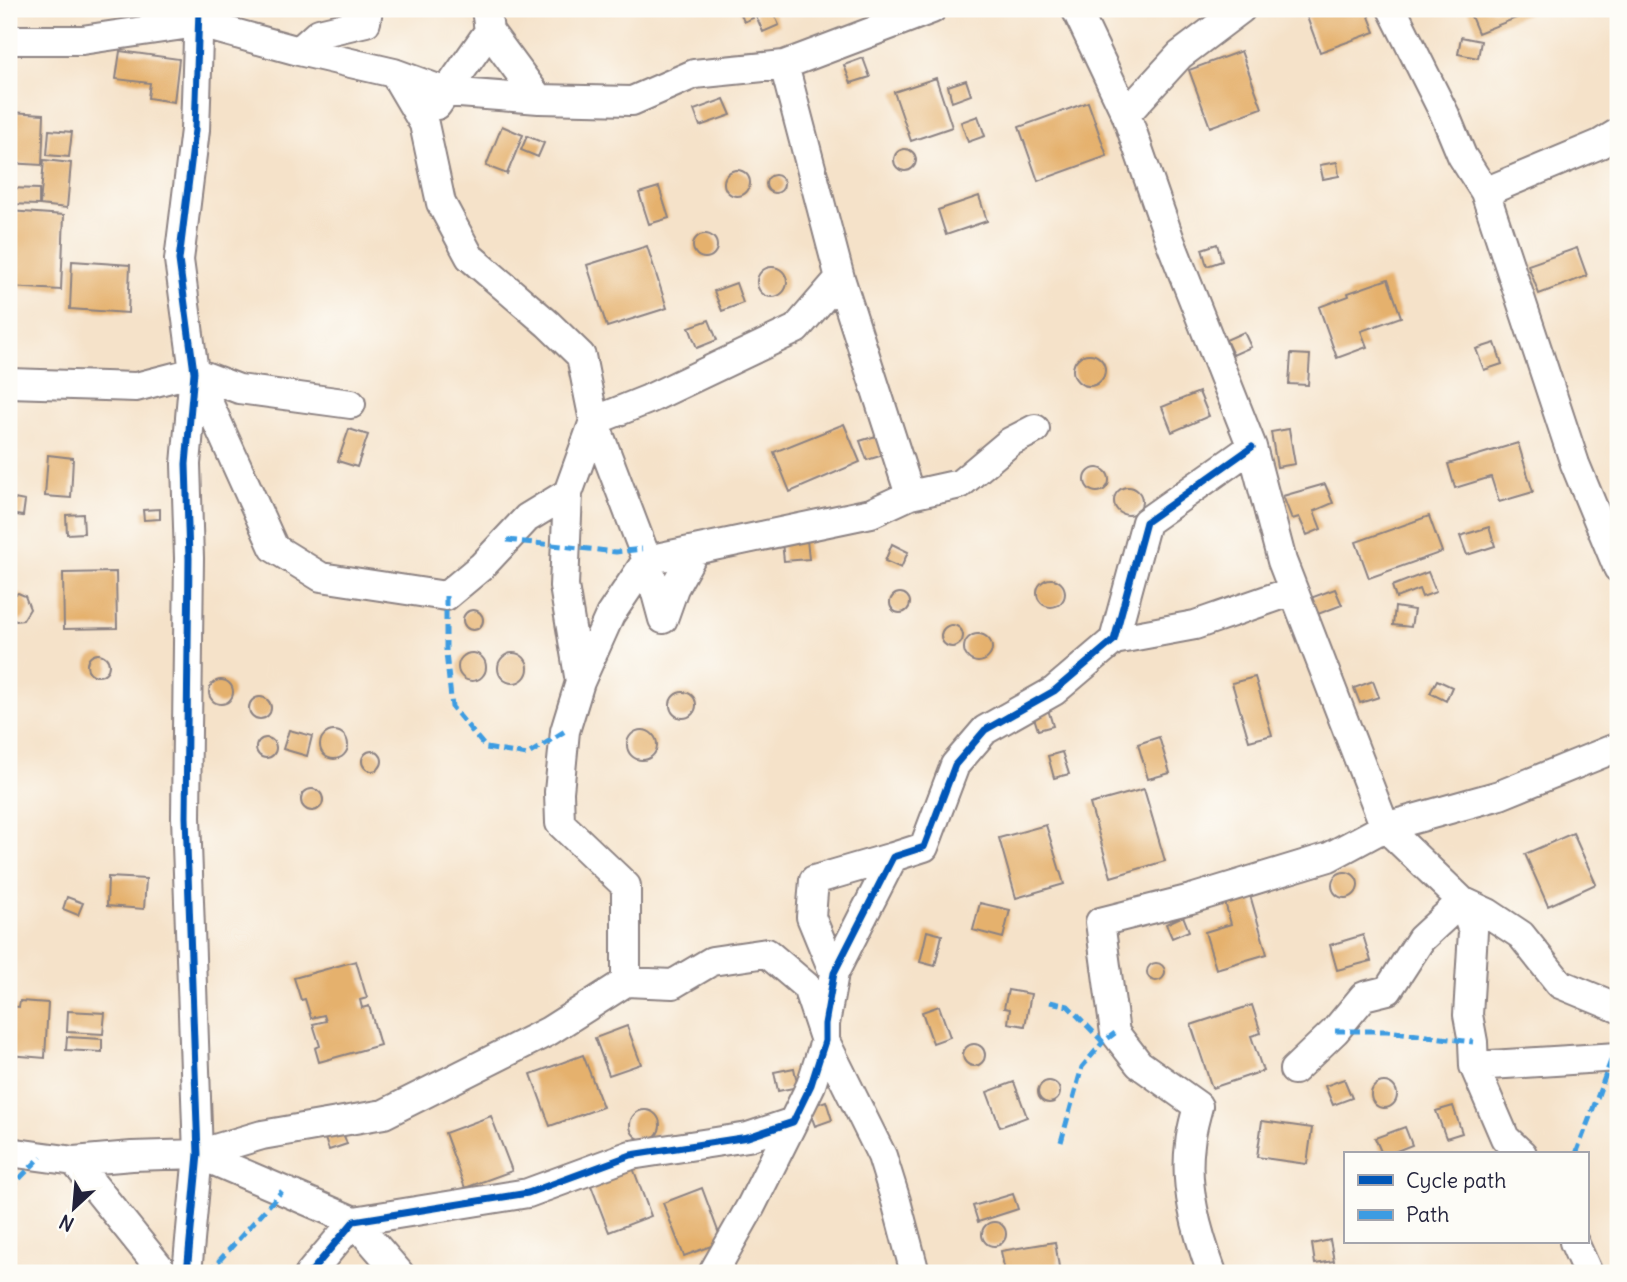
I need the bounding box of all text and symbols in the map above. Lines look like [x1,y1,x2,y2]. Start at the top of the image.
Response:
legend [1344,1152,1588,1244]
text: Cycle path [1406,1167,1506,1194]
north arrow [38,1174,108,1244]
text: Path [1406,1201,1449,1228]
text: N [55,1210,78,1237]

